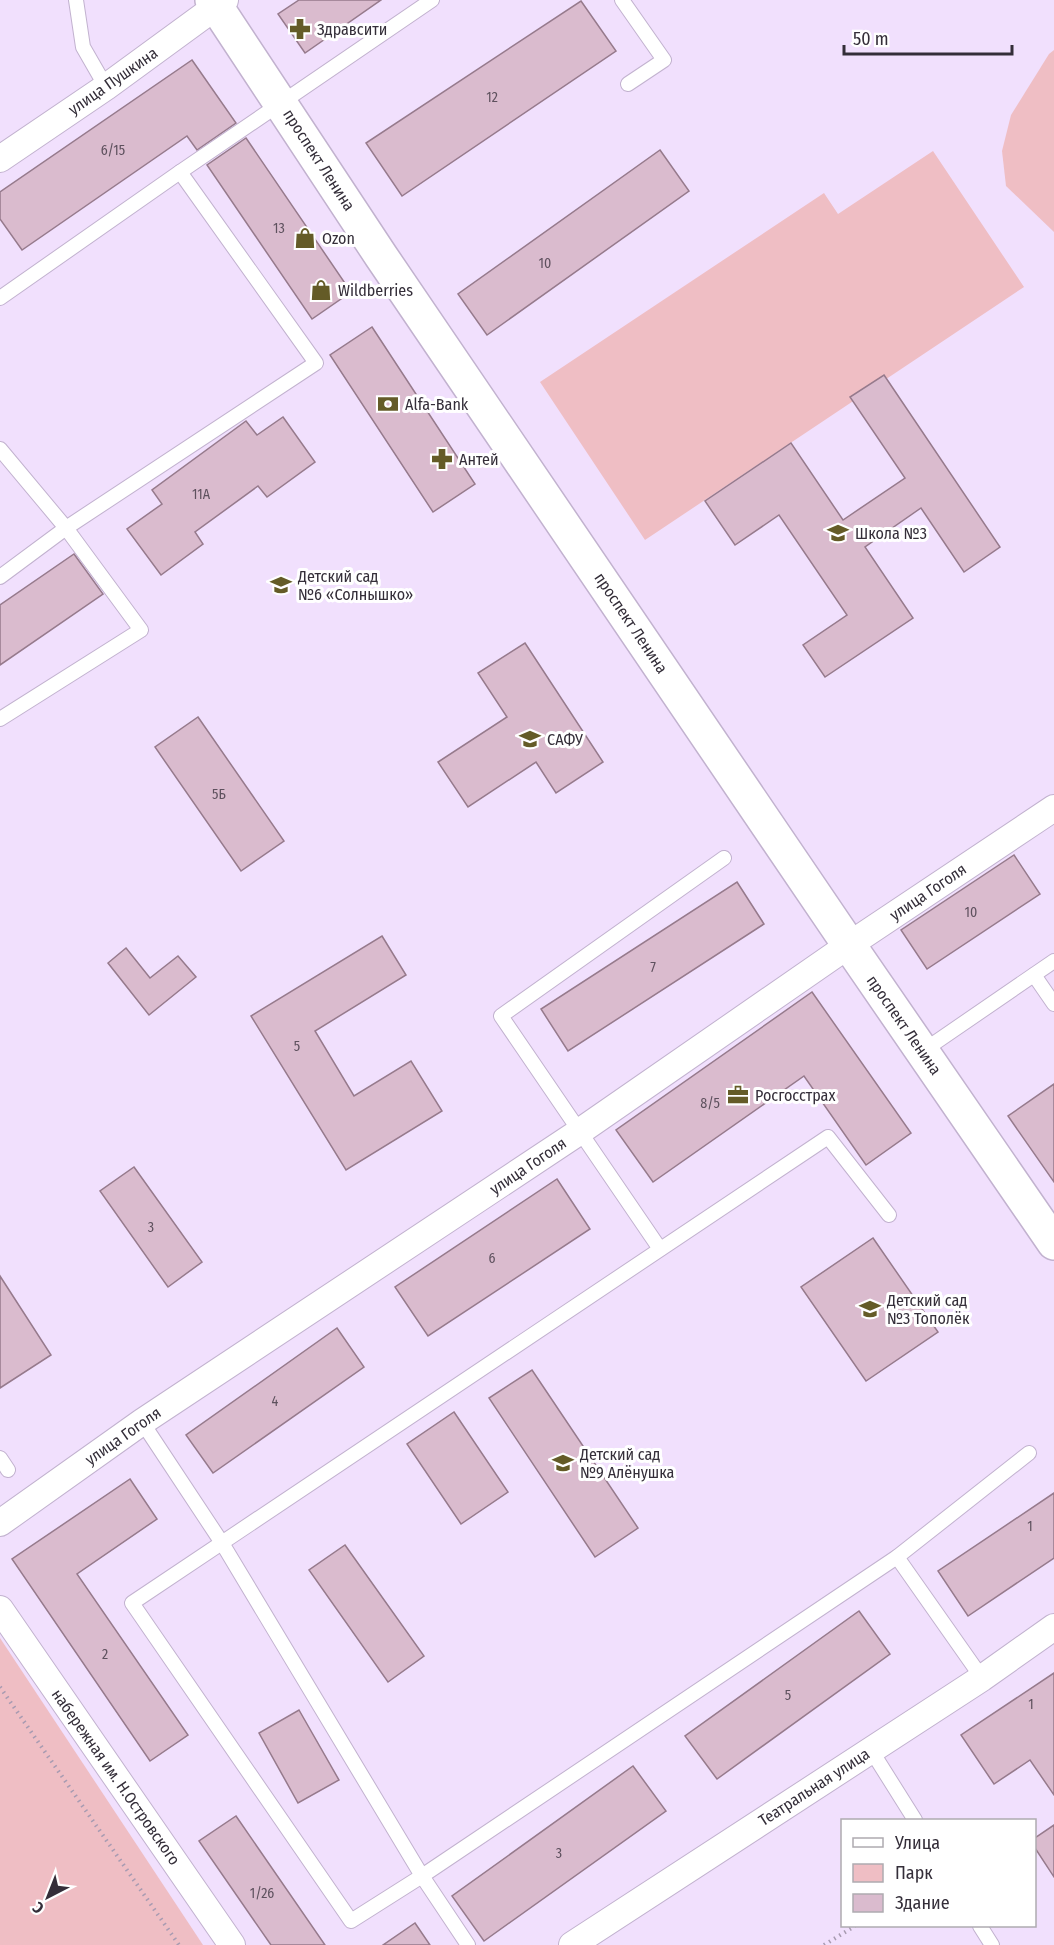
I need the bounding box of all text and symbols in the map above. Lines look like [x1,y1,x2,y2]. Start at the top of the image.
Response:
pharmacy icon: Здравсити [288,17,312,41]
scale bar [844,18,1012,56]
place label: Здравсити [317,20,387,39]
text: 50 m [853,28,889,50]
street label: улица Пушкина [65,43,161,119]
house number: 12 [486,89,498,106]
street label: проспект Ленина [279,106,359,214]
house number: 6/15 [101,142,125,159]
house number: 13 [273,220,285,237]
shop icon: Ozon [293,226,317,250]
place label: Ozon [322,229,355,248]
house number: 10 [539,255,551,272]
shop icon: Wildberries [309,278,333,302]
place label: Wildberries [338,281,413,300]
bank icon: Alfa-Bank [376,392,400,416]
place label: Alfa-Bank [405,395,469,414]
pharmacy icon: Антей [430,447,454,471]
place label: Антей [459,450,499,469]
house number: 11А [192,486,211,503]
school or university icon: Школа №3 [826,521,850,545]
place label: Школа №3 [855,524,927,543]
place label: Детский сад №6 «Солнышко» [297,567,413,604]
street label: проспект Ленина [590,569,672,677]
school or university icon: Детский сад №6 «Солнышко» [269,573,293,597]
school or university icon: САФУ [518,727,542,751]
place label: САФУ [547,730,583,749]
house number: 5Б [212,786,226,803]
street label: улица Гоголя [886,859,970,925]
house number: 10 [965,904,977,921]
house number: 7 [650,959,656,976]
street label: проспект Ленина [863,972,945,1079]
house number: 5 [294,1038,300,1055]
office icon: Росгосстрах [726,1083,750,1107]
place label: Росгосстрах [755,1086,835,1105]
house number: 8/5 [700,1095,720,1112]
street label: улица Гоголя [486,1133,570,1199]
house number: 3 [148,1219,154,1236]
house number: 6 [489,1250,496,1267]
place label: Детский сад №3 Тополёк [886,1291,970,1328]
school or university icon: Детский сад №3 Тополёк [858,1297,882,1321]
house number: 4 [272,1393,279,1410]
street label: улица Гоголя [81,1403,165,1469]
place label: Детский сад №9 Алёнушка [579,1445,675,1482]
school or university icon: Детский сад №9 Алёнушка [551,1451,575,1475]
house number: 1 [1027,1518,1033,1535]
house number: 2 [102,1646,108,1663]
street label: набережная им. Н.Островского [48,1685,184,1869]
house number: 5 [785,1687,791,1704]
house number: 1 [1028,1696,1034,1713]
street label: Театральная улица [755,1744,873,1830]
legend [841,1819,1036,1927]
text: Улица [894,1832,940,1854]
house number: 3 [556,1845,562,1862]
text: Парк [895,1862,933,1884]
north arrow [18,1867,78,1927]
house number: 1/26 [250,1885,274,1902]
text: Здание [895,1892,950,1914]
text: С [28,1898,48,1918]

